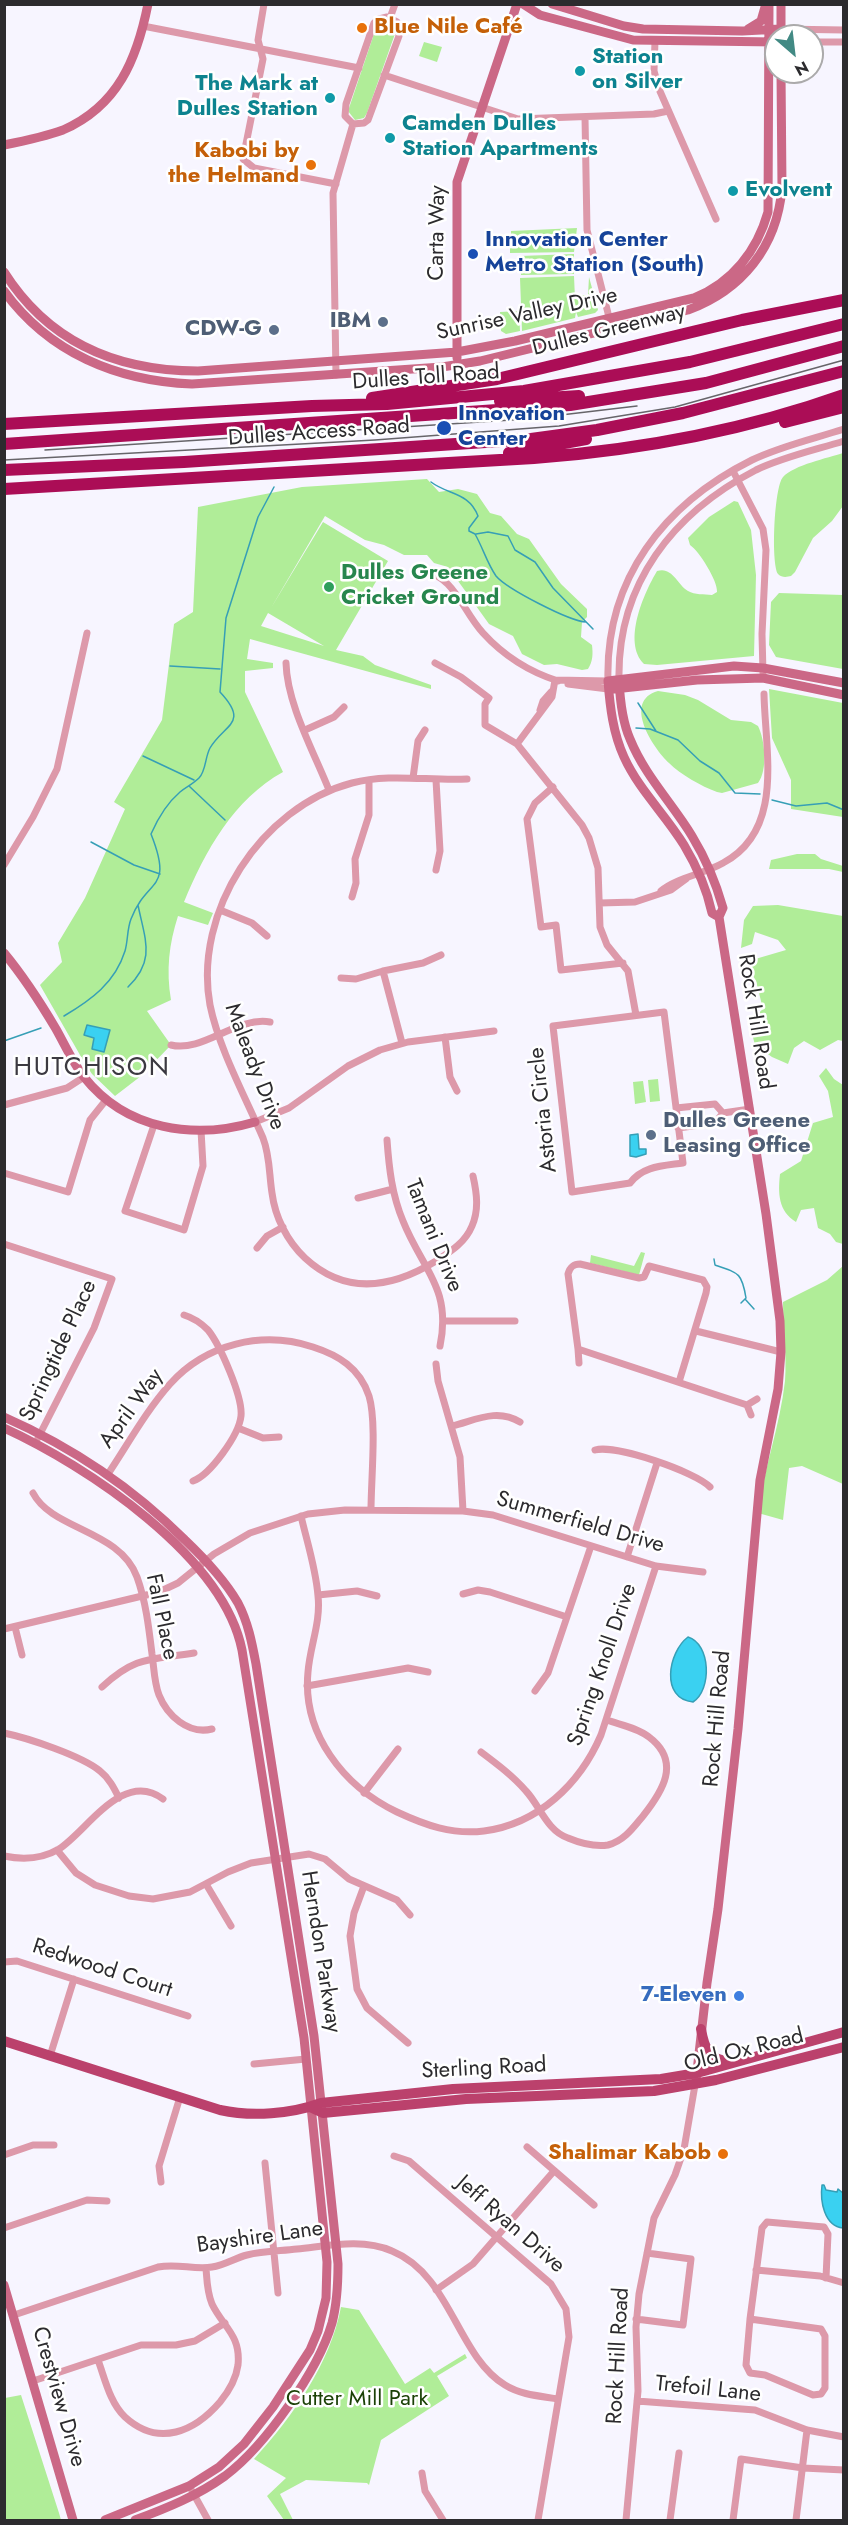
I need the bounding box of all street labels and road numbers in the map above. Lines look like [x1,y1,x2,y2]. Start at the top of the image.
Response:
street label: Carta Way [424,185,452,281]
street label: Sunrise Valley Drive [434,283,620,347]
street label: Dulles Greenway [530,299,688,363]
street label: Dulles Toll Road [351,360,501,396]
street label: Dulles Access Road [227,413,411,453]
street label: Rock Hill Road [731,952,779,1092]
street label: Maleady Drive [218,1000,290,1134]
street label: Astoria Circle [524,1046,564,1174]
street label: Tamani Drive [398,1176,468,1296]
street label: Springtide Place [15,1276,103,1426]
street label: April Way [94,1364,170,1454]
street label: Summerfield Drive [493,1486,667,1560]
street label: Fall Place [139,1572,183,1662]
street label: Spring Knoll Drive [563,1580,643,1750]
street label: Rock Hill Road [699,1650,737,1788]
street label: Herndon Parkway [294,1869,346,2035]
street label: Redwood Court [29,1934,175,2004]
street label: Old Ox Road [681,2023,807,2079]
street label: Sterling Road [421,2053,547,2085]
street label: Jeff Ryan Drive [450,2171,570,2279]
street label: Bayshire Lane [195,2216,325,2260]
street label: Rock Hill Road [602,2287,636,2425]
street label: Crestview Drive [25,2324,91,2470]
street label: Trefoil Lane [654,2371,762,2409]

